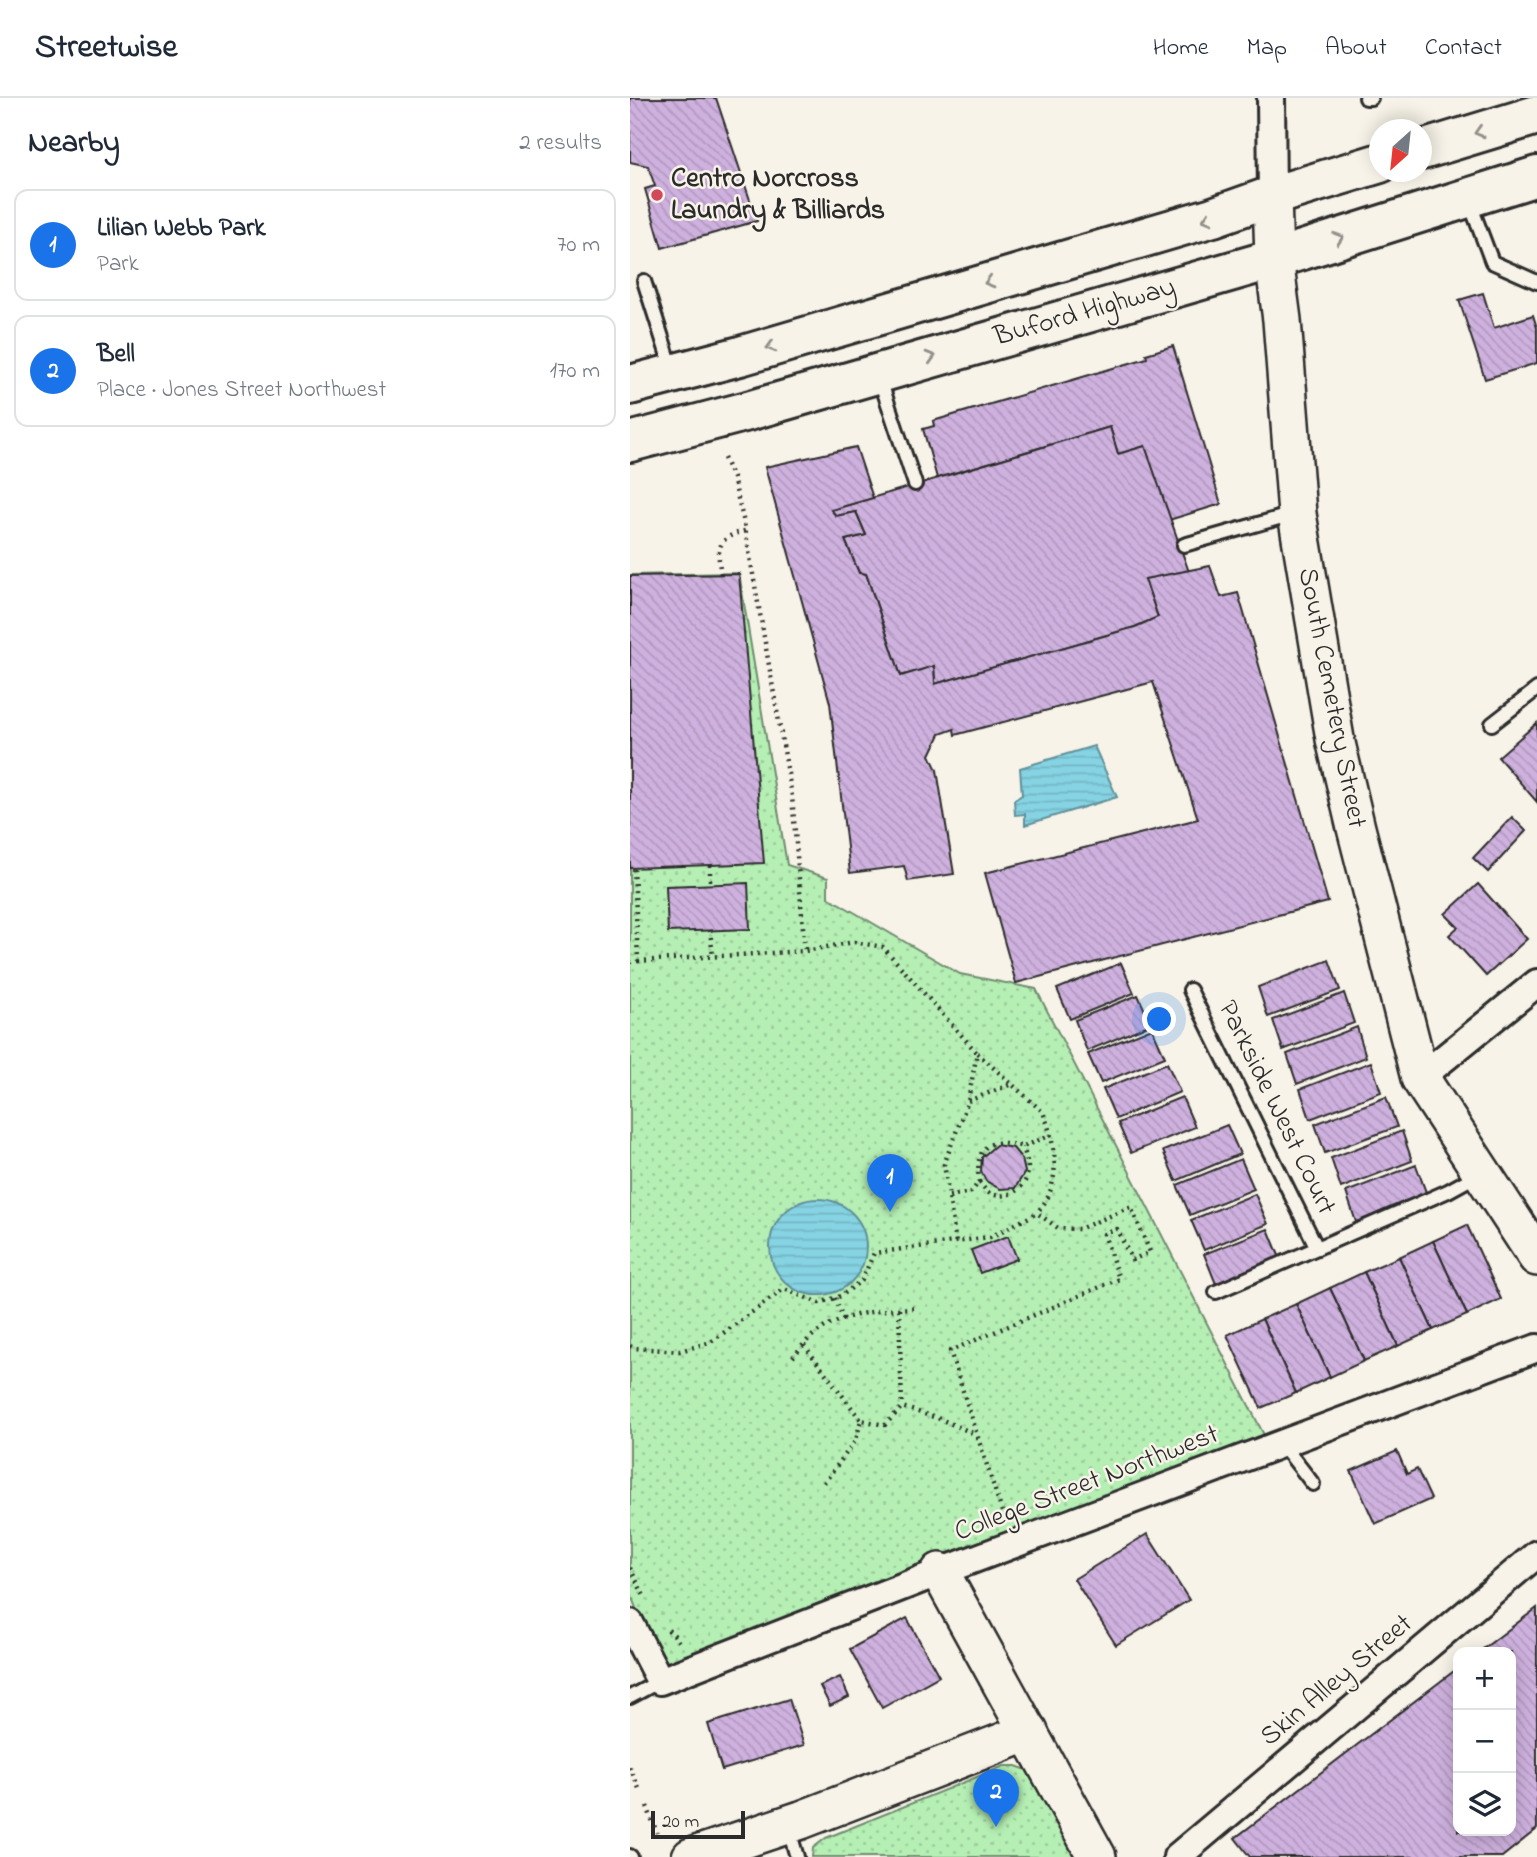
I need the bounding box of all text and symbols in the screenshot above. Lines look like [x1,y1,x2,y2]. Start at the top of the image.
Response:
text: Streetwise [35,24,177,72]
text: Home [1153,31,1209,66]
text: Map [1247,31,1287,66]
text: About [1325,31,1387,66]
text: Contact [1425,31,1502,66]
north arrow [1369,119,1432,182]
text: Nearby [28,122,120,166]
one-way arrow [1474,124,1486,139]
text: 2 results [519,127,602,160]
place label: Centro Norcross Laundry & Billiards [671,159,885,232]
marker: Centro Norcross Laundry & Billiards [649,187,665,203]
text: Lilian Webb Park [97,210,266,248]
one-way arrow [1202,211,1214,225]
text: 1 [49,229,57,262]
text: 70 m [557,229,600,262]
one-way arrow [1332,232,1344,247]
text: Park [97,248,139,281]
street label: Buford Highway [988,267,1181,359]
one-way arrow [983,274,995,289]
text: Bell [97,336,135,374]
one-way arrow [765,338,777,353]
one-way arrow [925,351,937,366]
text: 2 [47,355,59,388]
text: 170 m [550,355,600,388]
text: Place · Jones Street Northwest [97,374,386,407]
street label: South Cemetery Street [1286,564,1376,832]
street label: Parkside West Court [1206,994,1346,1222]
your location [1142,1002,1176,1036]
pin: 1 [867,1154,913,1212]
street label: College Street Northwest [949,1415,1225,1553]
street label: Skin Alley Street [1252,1605,1422,1757]
map controls [1453,1647,1516,1836]
button: + [1453,1647,1516,1710]
button: − [1453,1710,1516,1773]
pin: 2 [973,1769,1019,1827]
button: layers [1453,1773,1516,1836]
scale bar [651,1808,746,1840]
text: 20 m [662,1809,699,1836]

